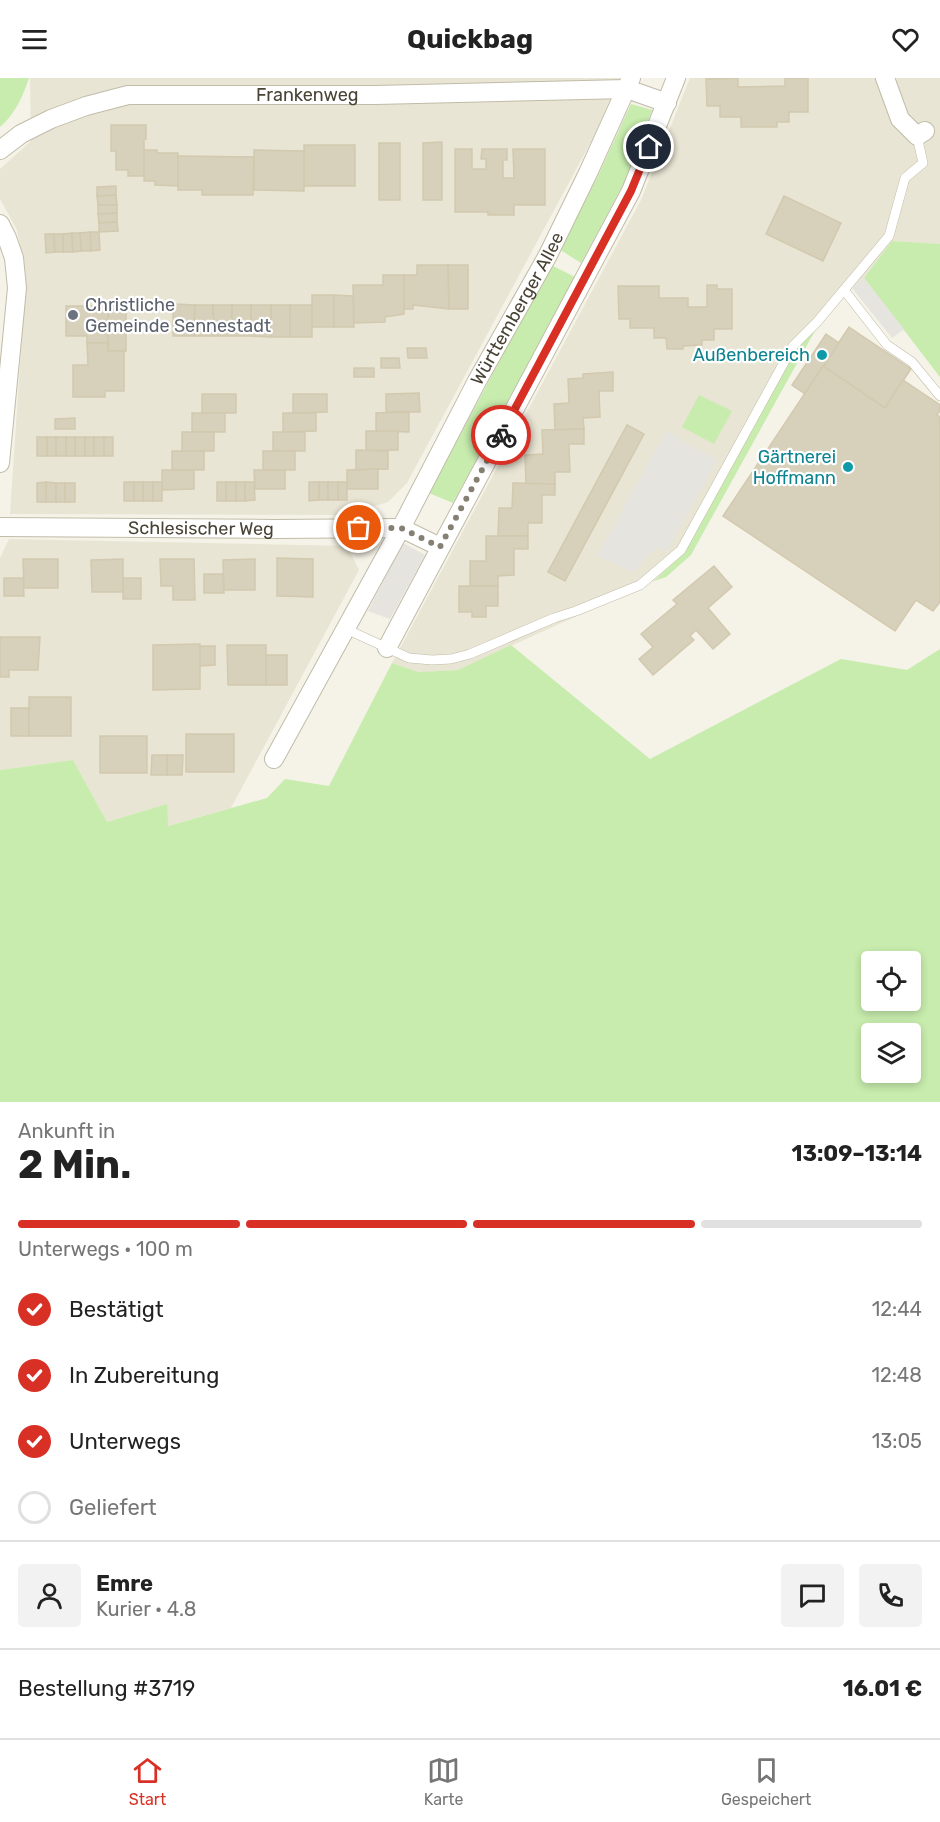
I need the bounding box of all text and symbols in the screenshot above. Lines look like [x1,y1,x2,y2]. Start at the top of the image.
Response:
icon: menu [18,23,51,56]
text: Quickbag [407,23,533,55]
icon: heart [889,23,922,56]
street label: Frankenweg [256,84,359,106]
pin [623,121,674,172]
icon: home [632,130,665,163]
street label: Württemberger Allee [466,228,568,389]
place label: Christliche Gemeinde Sennestadt [85,294,271,337]
marker: Christliche Gemeinde Sennestadt [66,308,80,322]
place label: Außenbereich [693,344,810,366]
marker: Außenbereich [815,348,829,362]
courier [471,405,531,465]
icon: bike [485,419,518,452]
place label: Gärtnerei Hoffmann [753,446,836,489]
marker: Gärtnerei Hoffmann [841,460,855,474]
pin [333,502,384,553]
icon: bag [342,511,375,544]
street label: Schlesischer Weg [128,517,274,540]
map controls [861,951,921,1083]
button: locate [861,951,921,1011]
button: layers [861,1023,921,1083]
text: Ankunft in [18,1119,115,1143]
text: 13:09–13:14 [792,1140,922,1167]
text: 2 Min. [18,1142,131,1188]
text: Unterwegs · 100 m [18,1237,193,1261]
icon: check [18,1293,51,1326]
text: Bestätigt [69,1296,164,1323]
text: 12:44 [872,1297,922,1321]
icon: check [18,1359,51,1392]
text: In Zubereitung [69,1362,219,1389]
text: 12:48 [871,1363,922,1387]
icon: check [18,1425,51,1458]
text: Unterwegs [69,1428,181,1455]
text: 13:05 [872,1429,922,1453]
text: Geliefert [69,1494,157,1521]
button: person [18,1564,81,1627]
button: chat [781,1564,844,1627]
button: phone [859,1564,922,1627]
text: Emre [96,1570,153,1597]
text: Kurier · 4.8 [96,1597,196,1621]
text: Bestellung #3719 [18,1675,195,1702]
text: 16.01 € [843,1675,922,1702]
tab: Start [129,1754,166,1809]
tab: Karte [424,1754,463,1809]
tab: Gespeichert [721,1754,811,1809]

